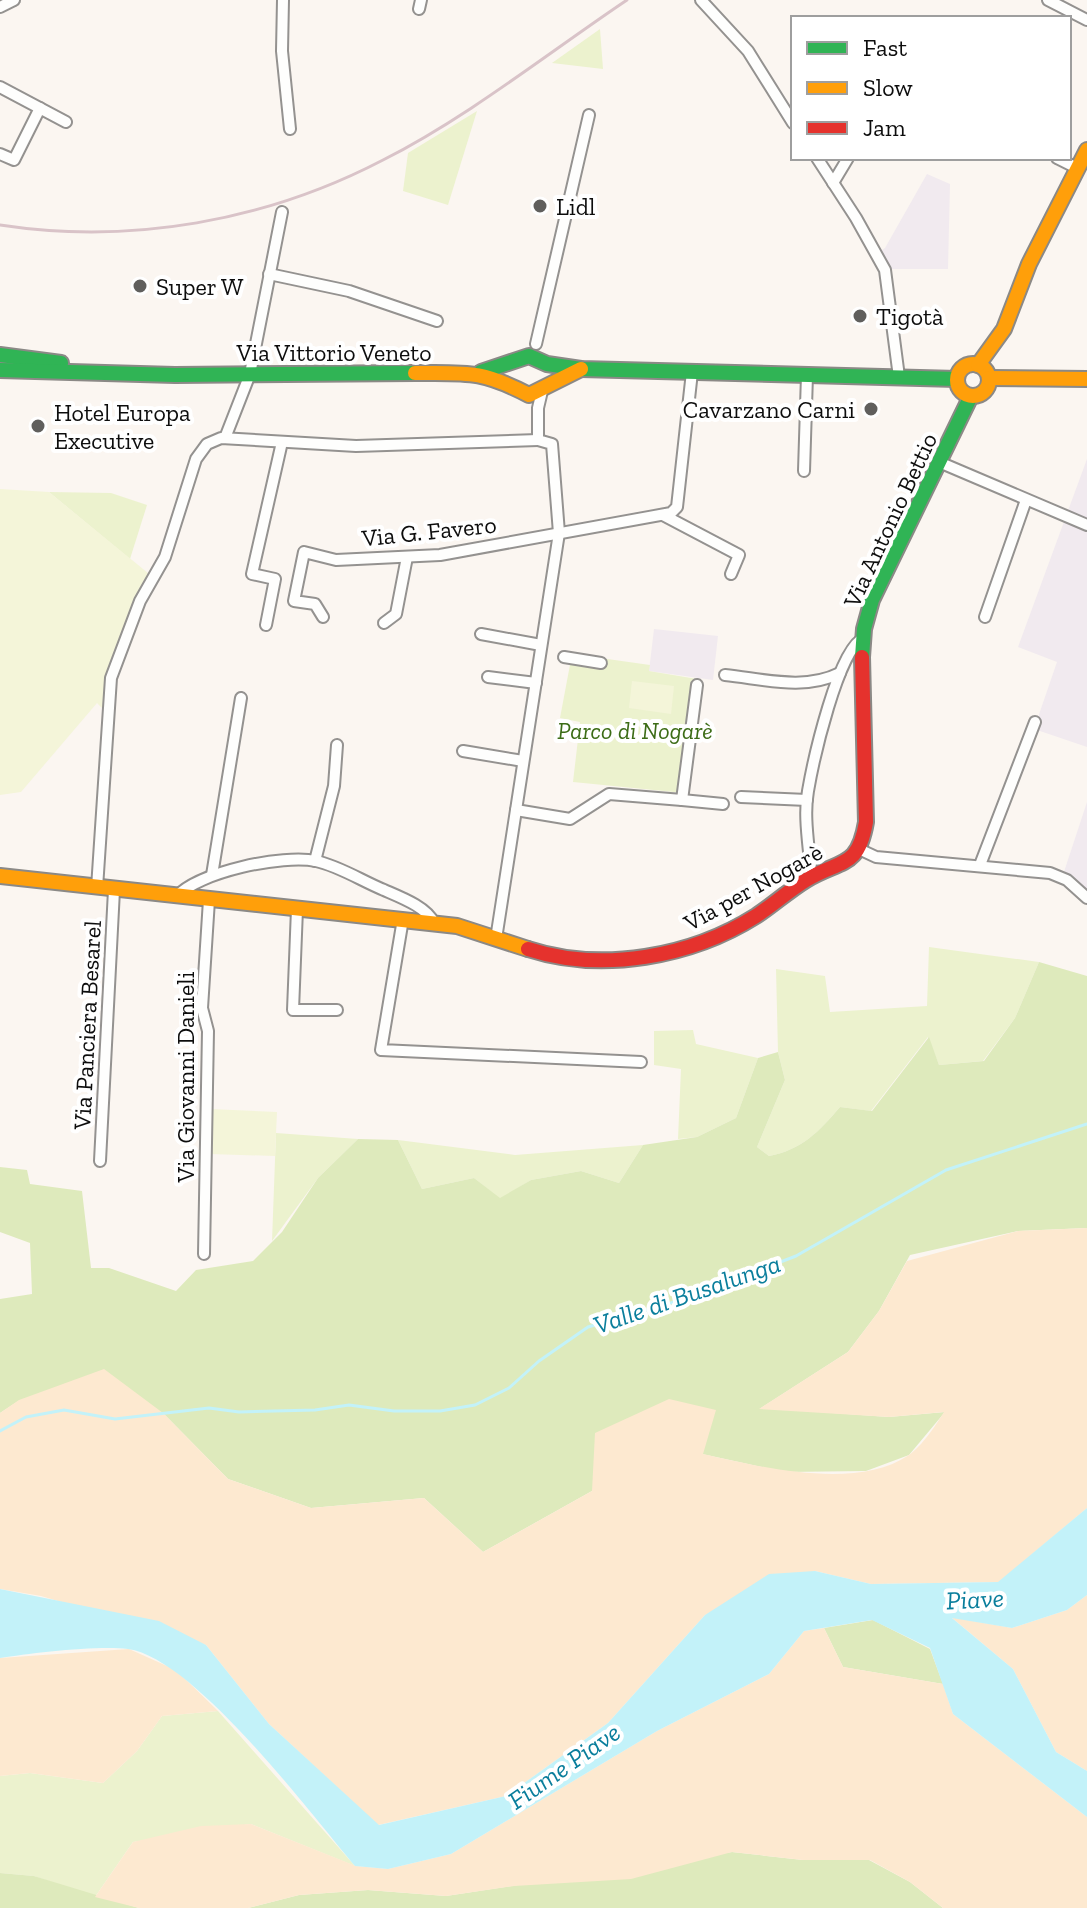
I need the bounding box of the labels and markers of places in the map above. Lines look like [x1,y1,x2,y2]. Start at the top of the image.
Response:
place label: Lidl [556,192,595,221]
marker: Lidl [531,197,549,215]
place label: Super W [156,272,244,301]
marker: Super W [131,277,149,295]
place label: Tigotà [876,302,944,331]
marker: Tigotà [851,307,869,325]
place label: Cavarzano Carni [683,395,855,424]
place label: Hotel Europa Executive [54,398,191,455]
marker: Cavarzano Carni [862,400,880,418]
marker: Hotel Europa Executive [29,417,47,435]

